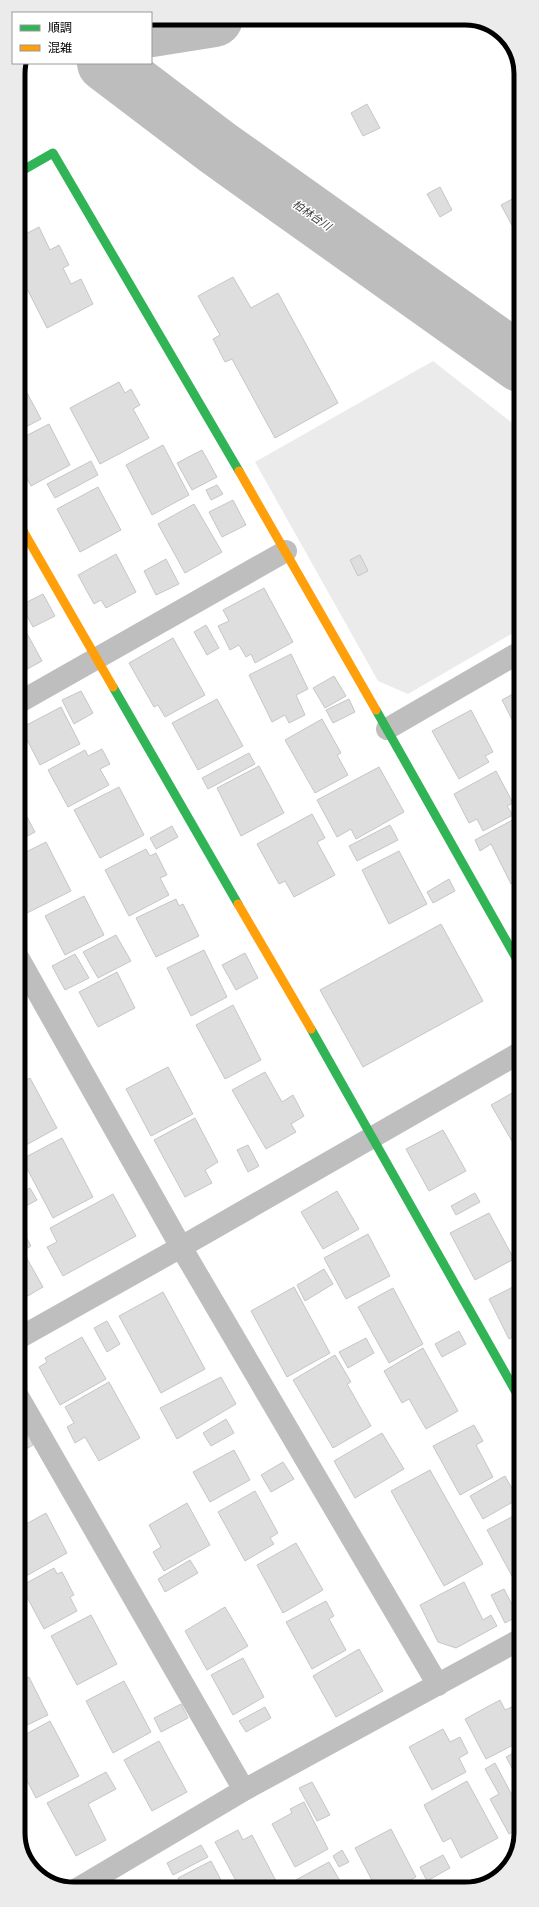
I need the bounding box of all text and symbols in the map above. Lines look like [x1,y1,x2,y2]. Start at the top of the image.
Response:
legend [12,12,152,64]
text: 順調 [48,21,72,35]
text: 混雑 [48,41,72,55]
water label: 柏林台川 [290,197,334,234]

